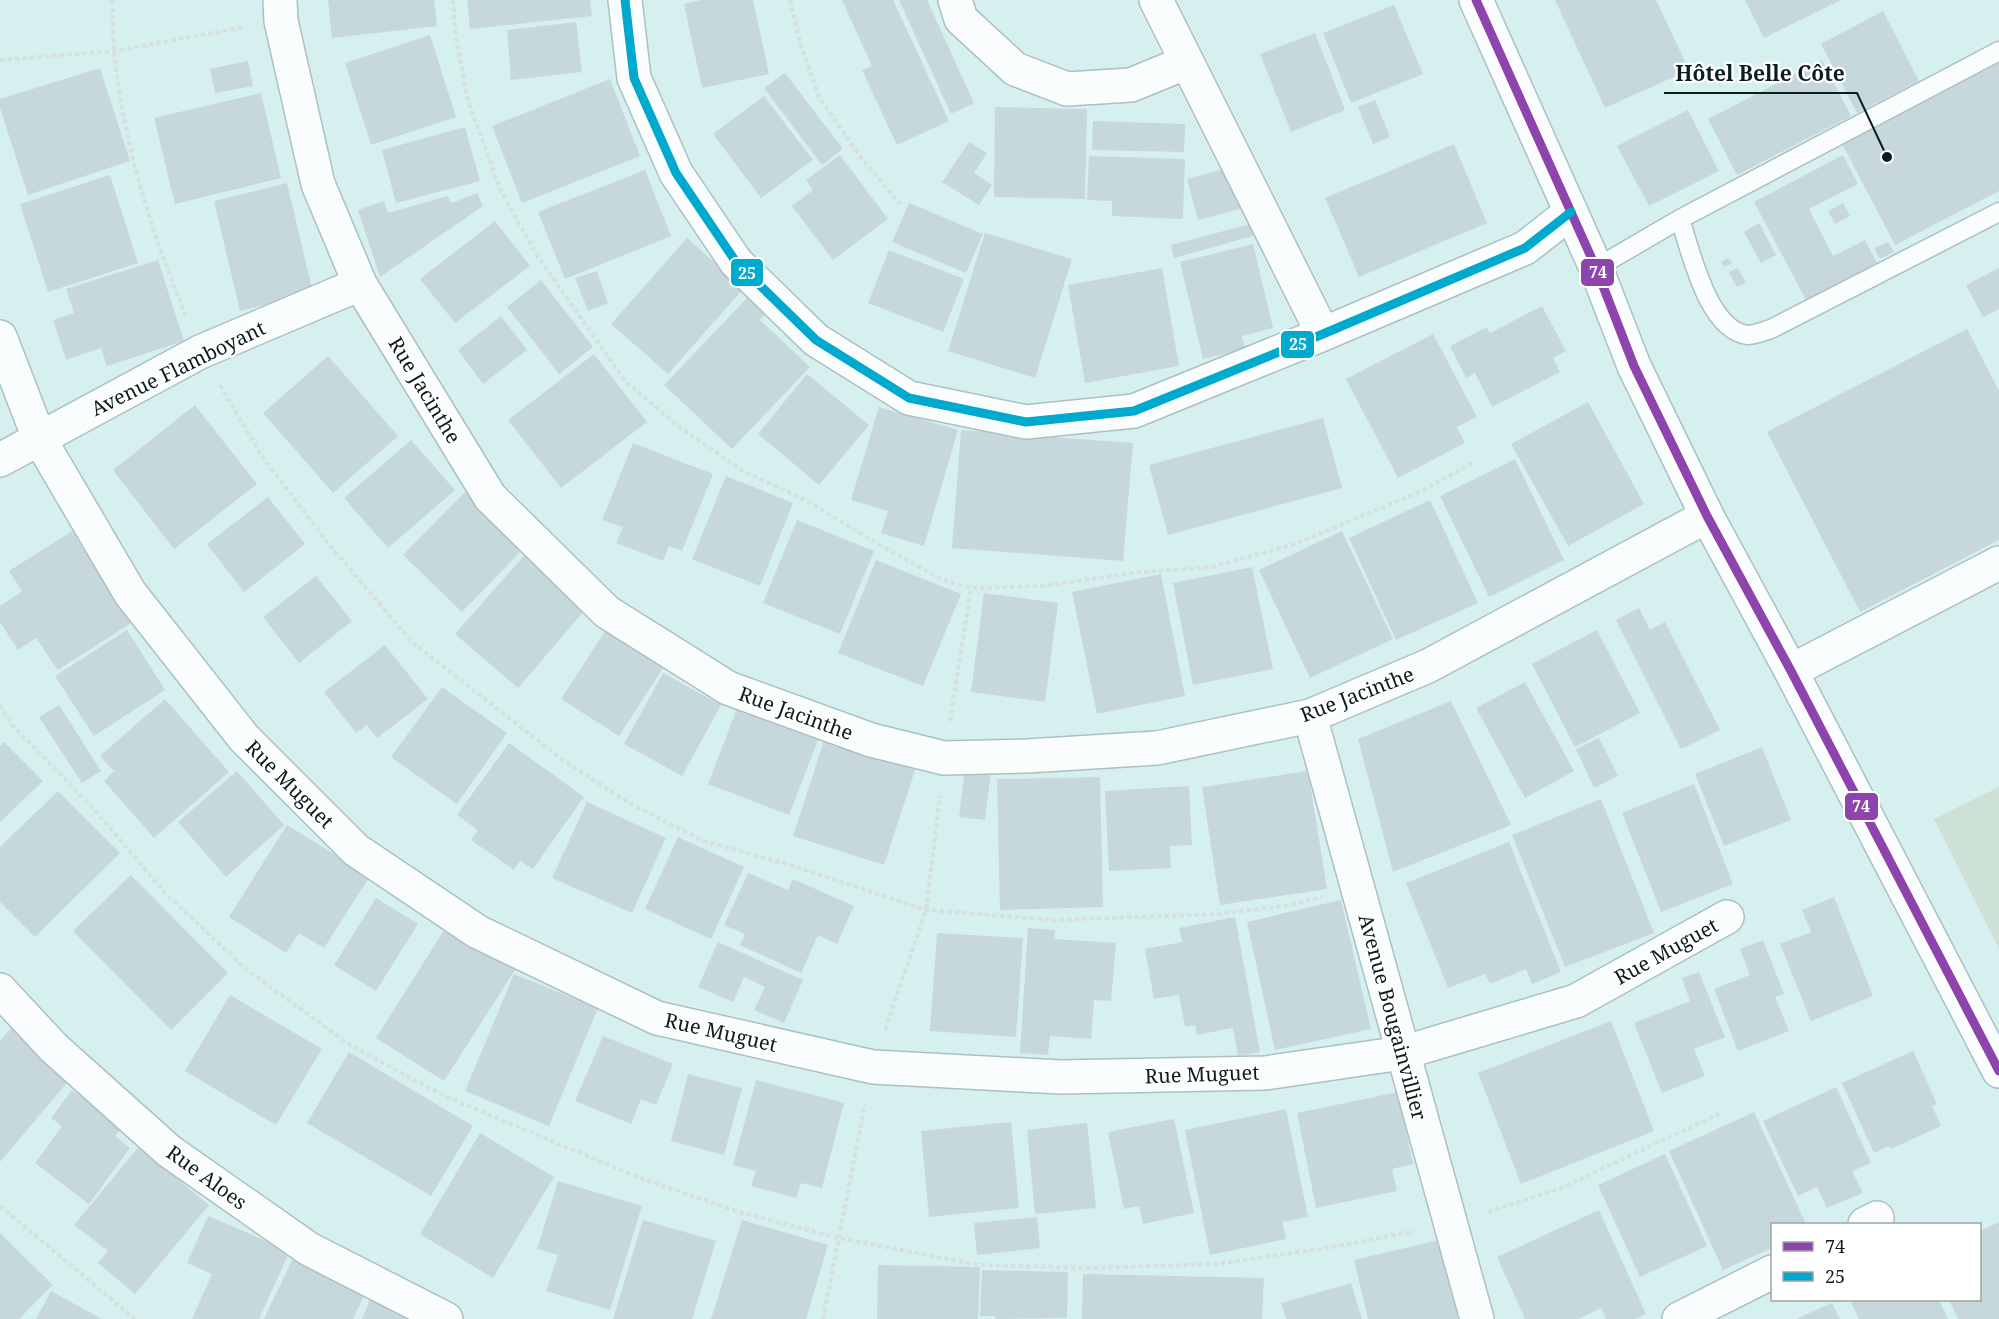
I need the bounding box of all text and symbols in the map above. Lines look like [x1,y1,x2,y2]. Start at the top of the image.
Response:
callout: Hôtel Belle Côte [1664,54,1857,93]
text: Hôtel Belle Côte [1675,59,1845,87]
line badge: 25 [730,258,764,287]
line badge: 74 [1580,258,1615,287]
text: 74 [1589,261,1607,283]
text: 25 [738,262,756,284]
street label: Avenue Flamboyant [86,314,270,422]
line badge: 25 [1280,330,1315,359]
street label: Rue Jacinthe [383,332,467,448]
text: 25 [1289,333,1307,355]
street label: Rue Jacinthe [1296,660,1418,728]
street label: Rue Jacinthe [735,680,857,746]
street label: Rue Muguet [240,734,340,834]
line badge: 74 [1844,792,1879,821]
text: 74 [1852,795,1870,817]
street label: Avenue Bougainvillier [1352,911,1434,1124]
street label: Rue Muguet [1609,911,1723,991]
street label: Rue Muguet [662,1006,780,1058]
street label: Rue Muguet [1144,1059,1260,1089]
street label: Rue Aloes [161,1139,253,1215]
legend [1771,1223,1981,1301]
text: 74 [1825,1234,1845,1258]
text: 25 [1825,1264,1845,1288]

